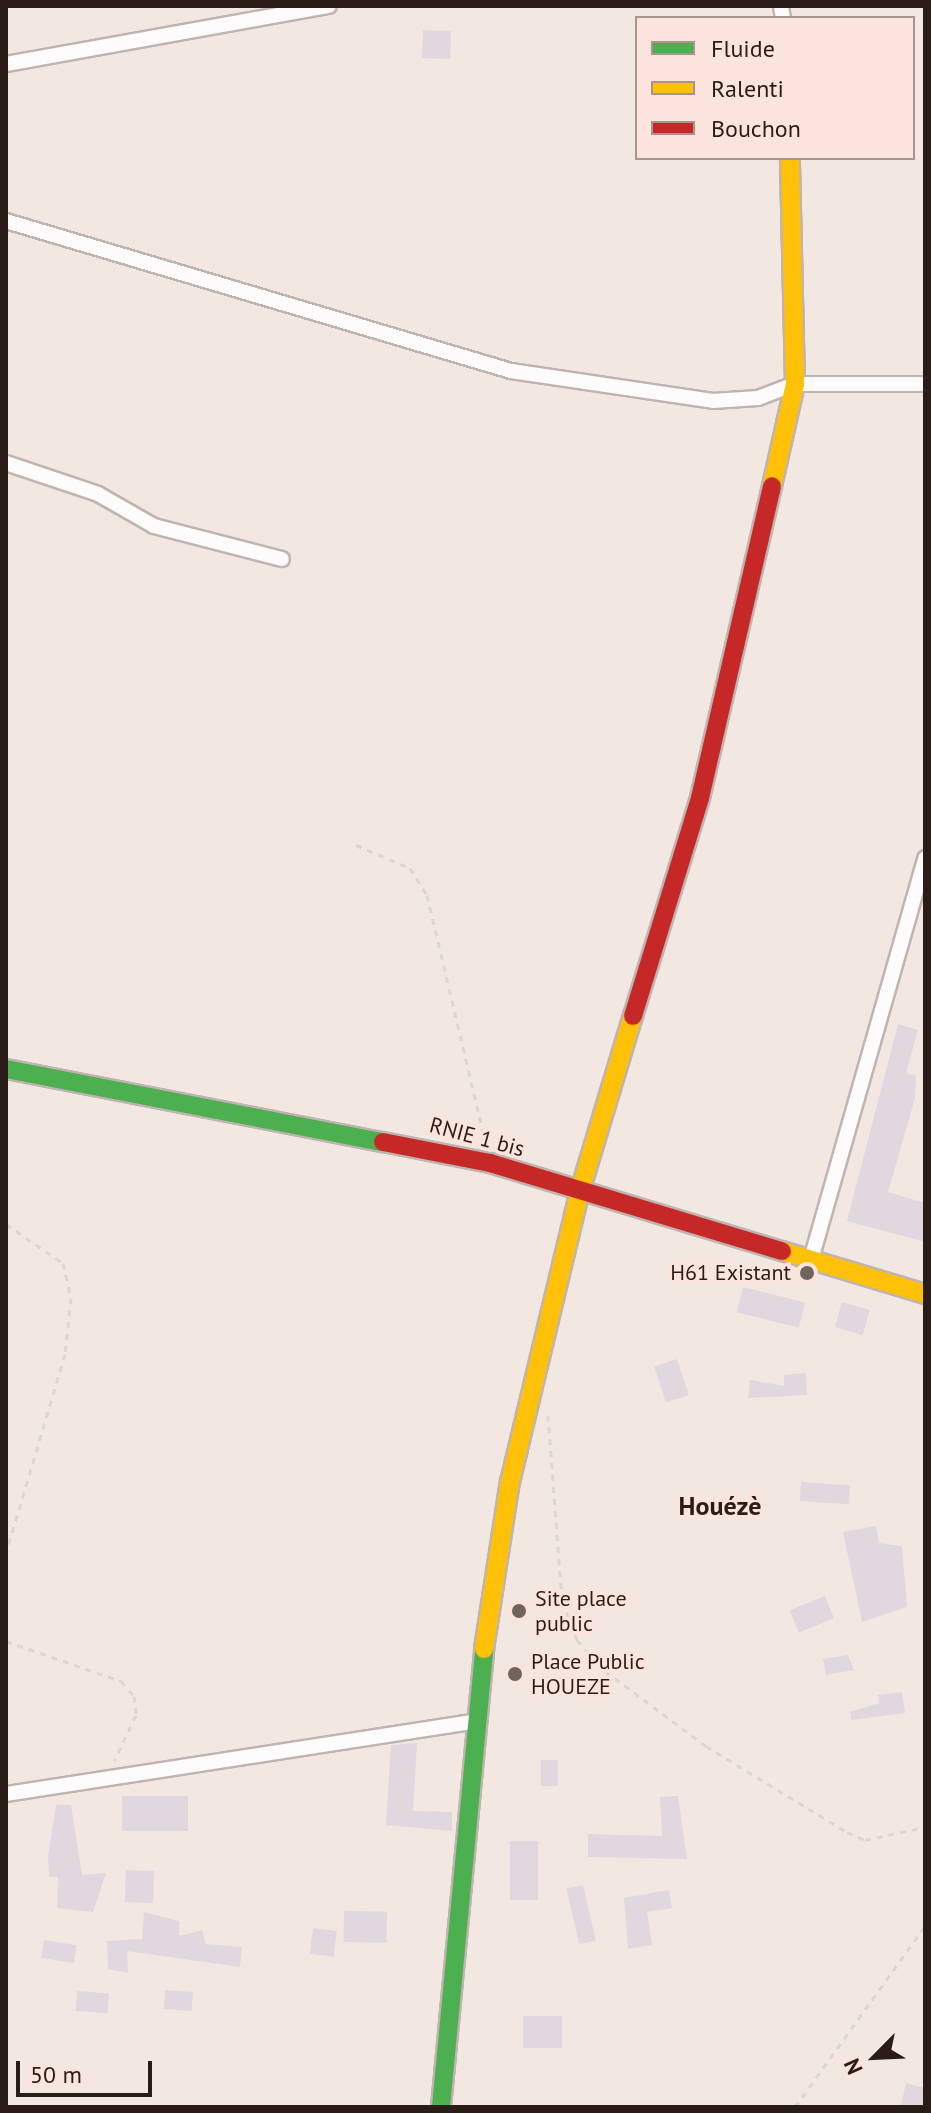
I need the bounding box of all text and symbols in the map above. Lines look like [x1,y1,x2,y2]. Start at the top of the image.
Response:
legend [635,16,915,160]
text: Fluide [711,33,775,64]
text: Ralenti [711,73,784,104]
text: Bouchon [711,113,801,144]
street label: RNIE 1 bis [427,1112,527,1162]
place label: H61 Existant [670,1260,791,1286]
marker: H61 Existant [798,1264,816,1282]
district label: Houézè [679,1490,761,1522]
place label: Site place public [535,1585,627,1636]
marker: Site place public [510,1602,528,1620]
place label: Place Public HOUEZE [531,1648,645,1700]
marker: Place Public HOUEZE [506,1665,524,1683]
north arrow [835,2017,915,2097]
scale bar [20,2045,156,2095]
text: N [837,2054,869,2079]
text: 50 m [30,2059,82,2090]

